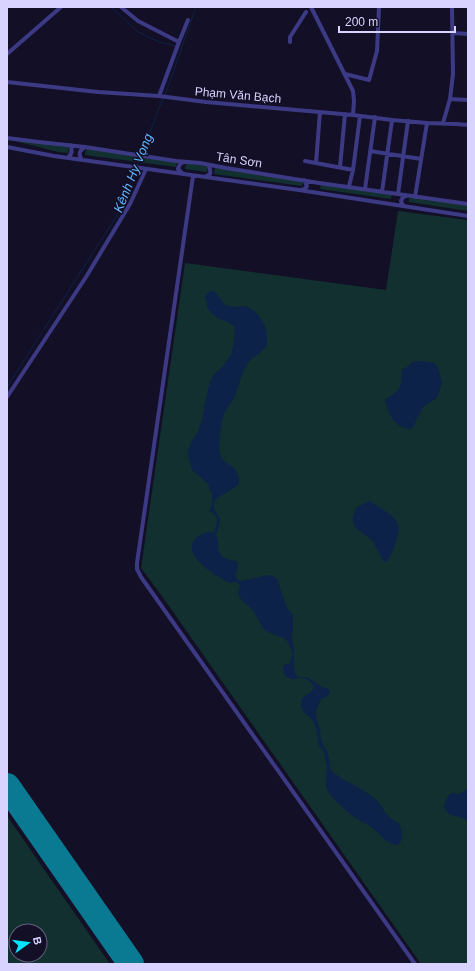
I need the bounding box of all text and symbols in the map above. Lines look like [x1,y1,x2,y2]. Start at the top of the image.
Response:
scale bar [339,8,455,34]
text: 200 m [345,15,378,29]
street label: Phạm Văn Bạch [194,84,282,106]
water label: Kênh Hy Vọng [110,131,156,215]
street label: Tân Sơn [215,149,263,171]
north arrow [8,923,48,963]
text: B [31,935,44,946]

